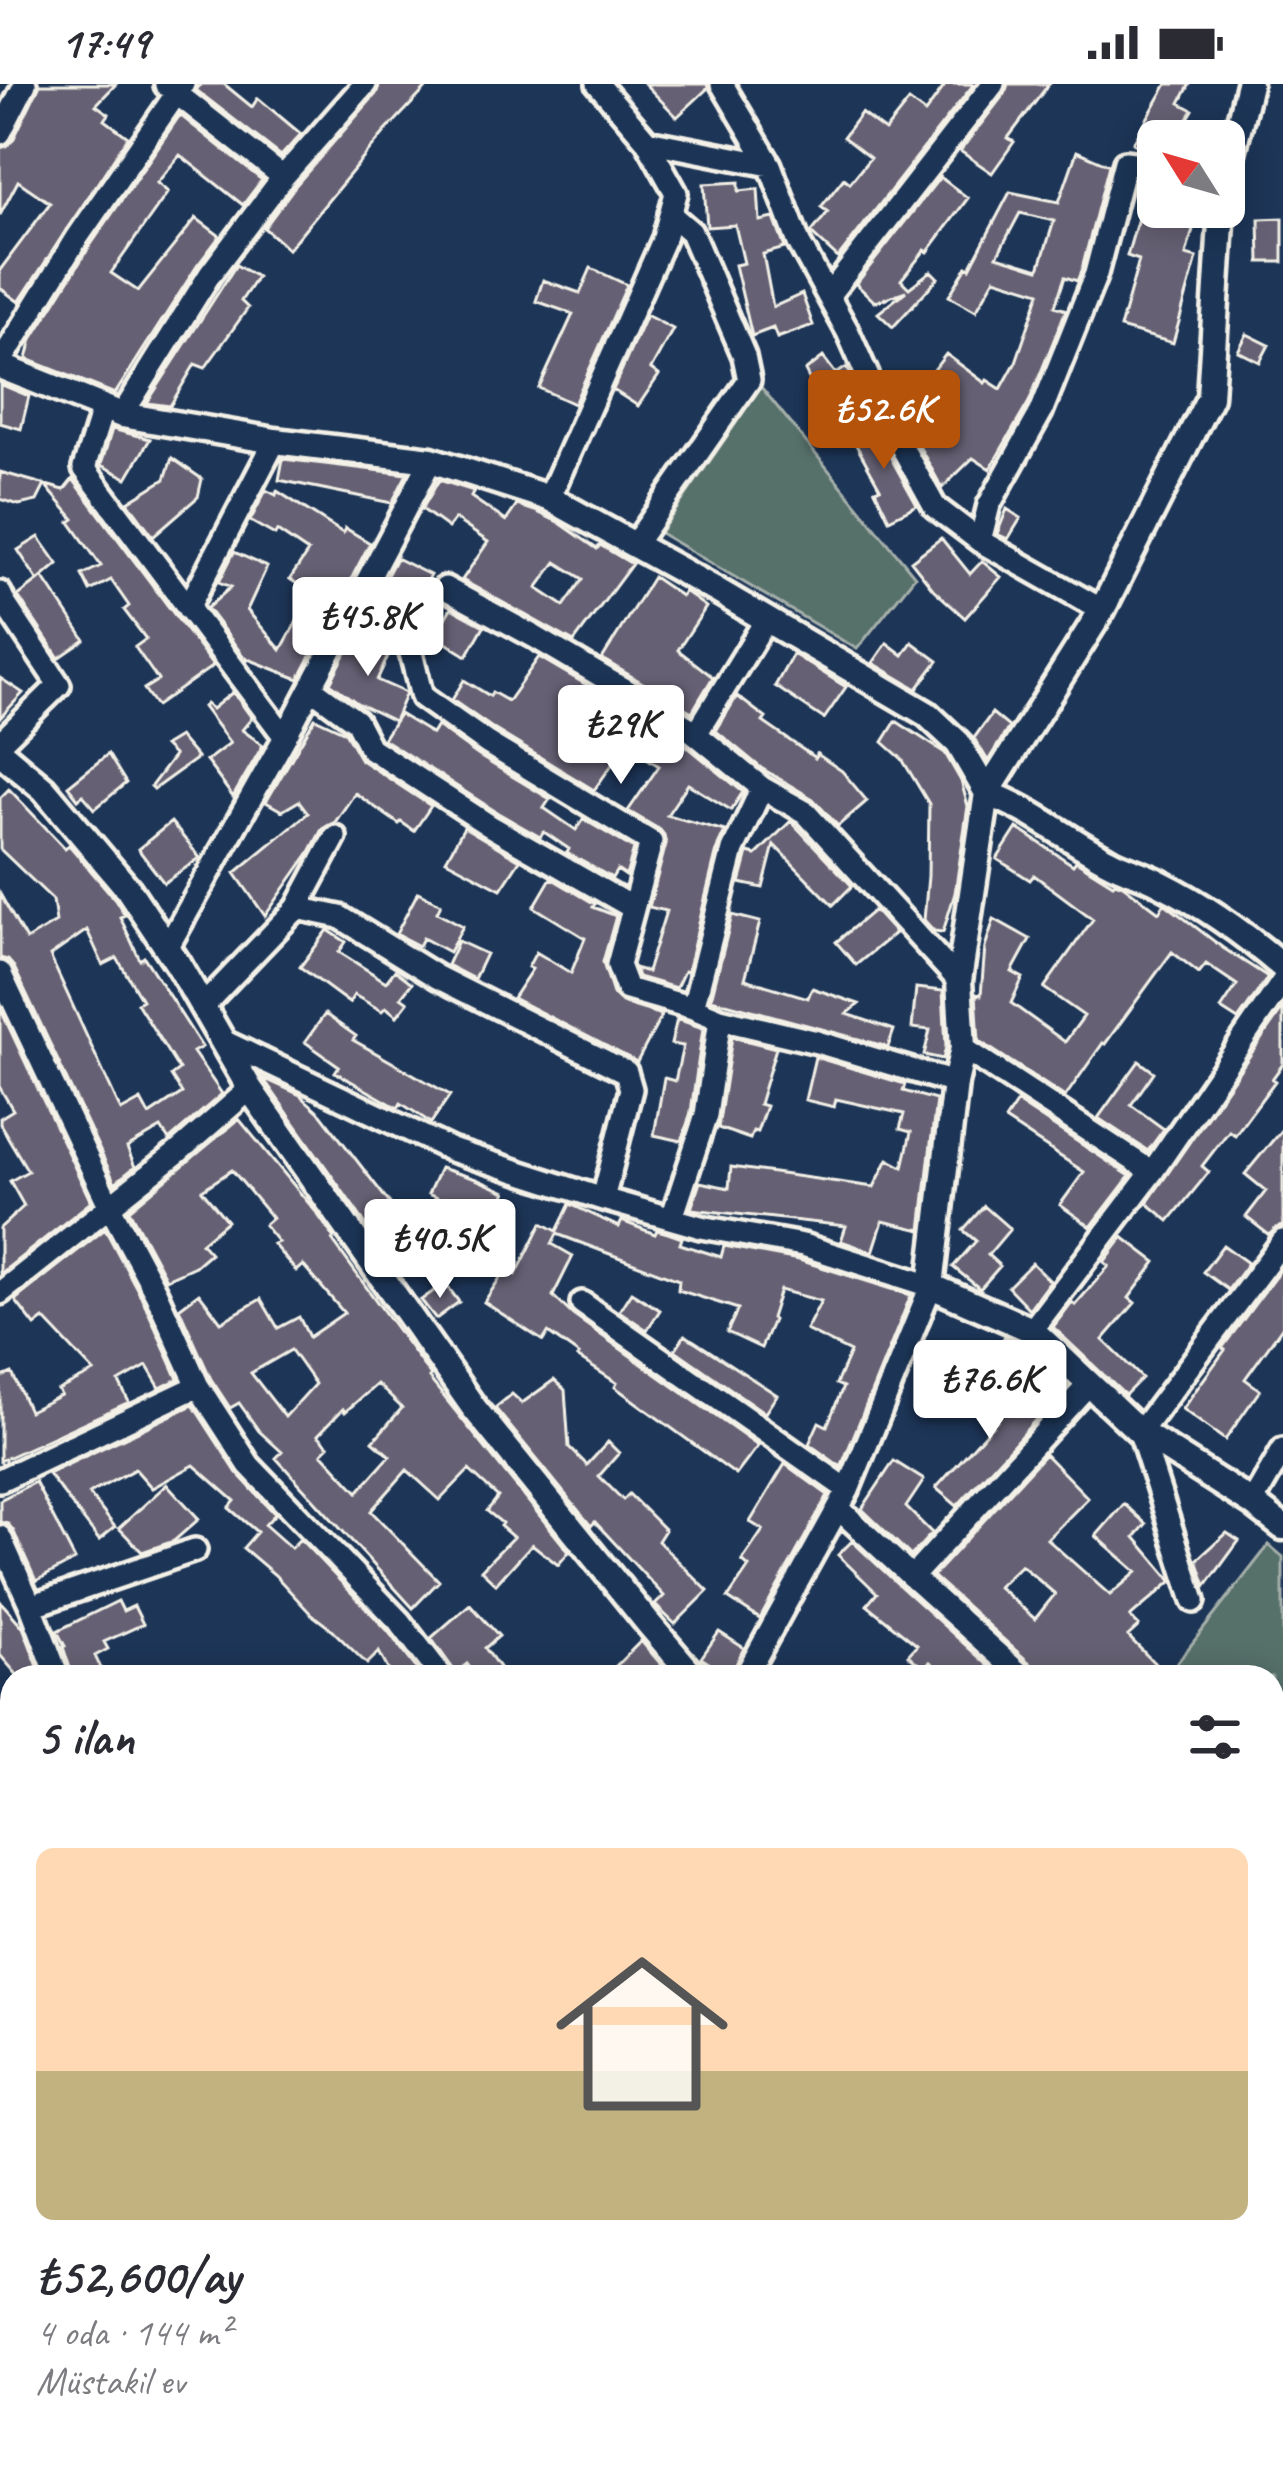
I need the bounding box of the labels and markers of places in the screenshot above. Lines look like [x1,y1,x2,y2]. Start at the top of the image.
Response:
pin: ₺52.6K [786,370,982,472]
pin: ₺45.8K [270,577,466,679]
pin: ₺29K [550,685,692,787]
pin: ₺40.5K [342,1199,538,1301]
pin: ₺76.6K [892,1340,1088,1442]

